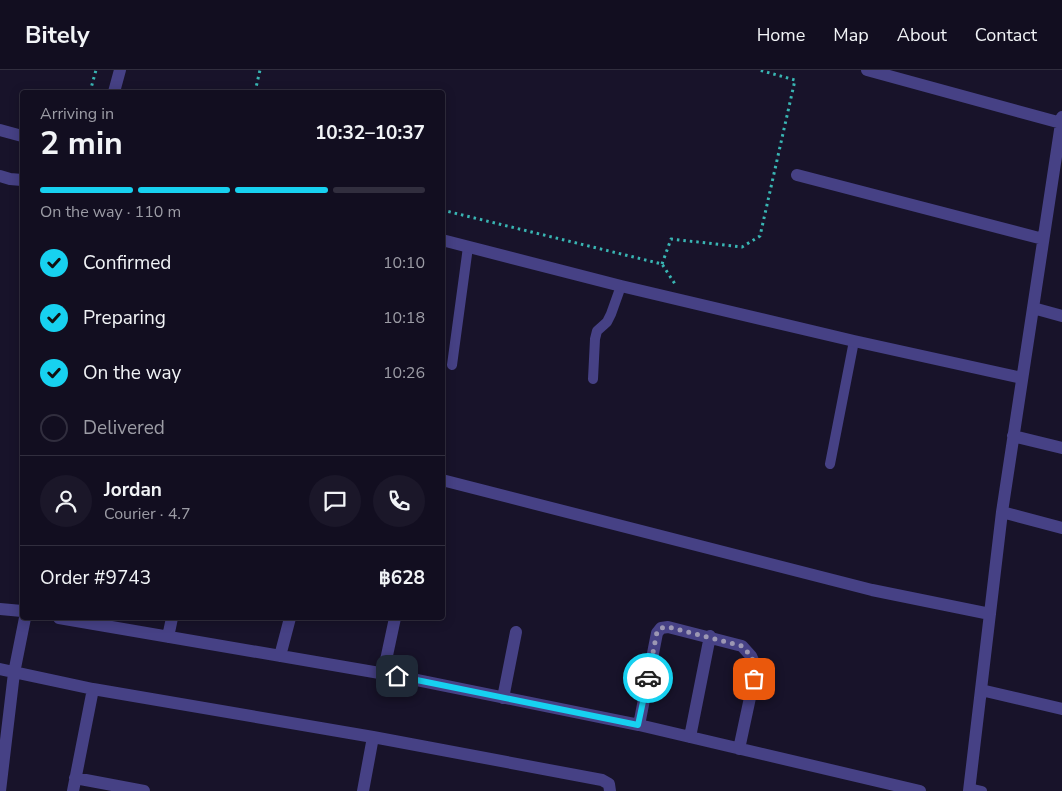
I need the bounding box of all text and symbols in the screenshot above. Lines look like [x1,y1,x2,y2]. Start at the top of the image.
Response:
text: Bitely [25,19,90,51]
text: Home [757,23,805,47]
text: Map [833,23,869,47]
text: About [897,23,947,47]
text: Contact [975,23,1037,47]
text: Arriving in [40,103,114,125]
text: 10:32–10:37 [315,120,425,146]
text: 2 min [40,122,123,165]
text: On the way · 110 m [40,201,181,223]
icon: check [40,249,68,277]
text: Confirmed [83,250,171,276]
text: 10:10 [383,252,425,274]
icon: check [40,304,68,332]
text: Preparing [83,305,166,331]
text: 10:18 [383,307,425,329]
icon: check [40,359,68,387]
text: On the way [83,360,181,386]
text: 10:26 [383,362,425,384]
text: Delivered [83,415,165,441]
button: person [40,475,92,527]
button: chat [309,475,361,527]
button: phone [373,475,425,527]
text: Jordan [104,477,162,503]
text: Courier · 4.7 [104,503,190,525]
text: Order #9743 [40,565,151,591]
text: ฿628 [379,565,425,591]
courier [623,653,673,703]
pin [376,655,418,697]
pin [733,658,775,700]
icon: home [383,662,411,690]
icon: car [634,664,662,692]
icon: bag [740,665,768,693]

